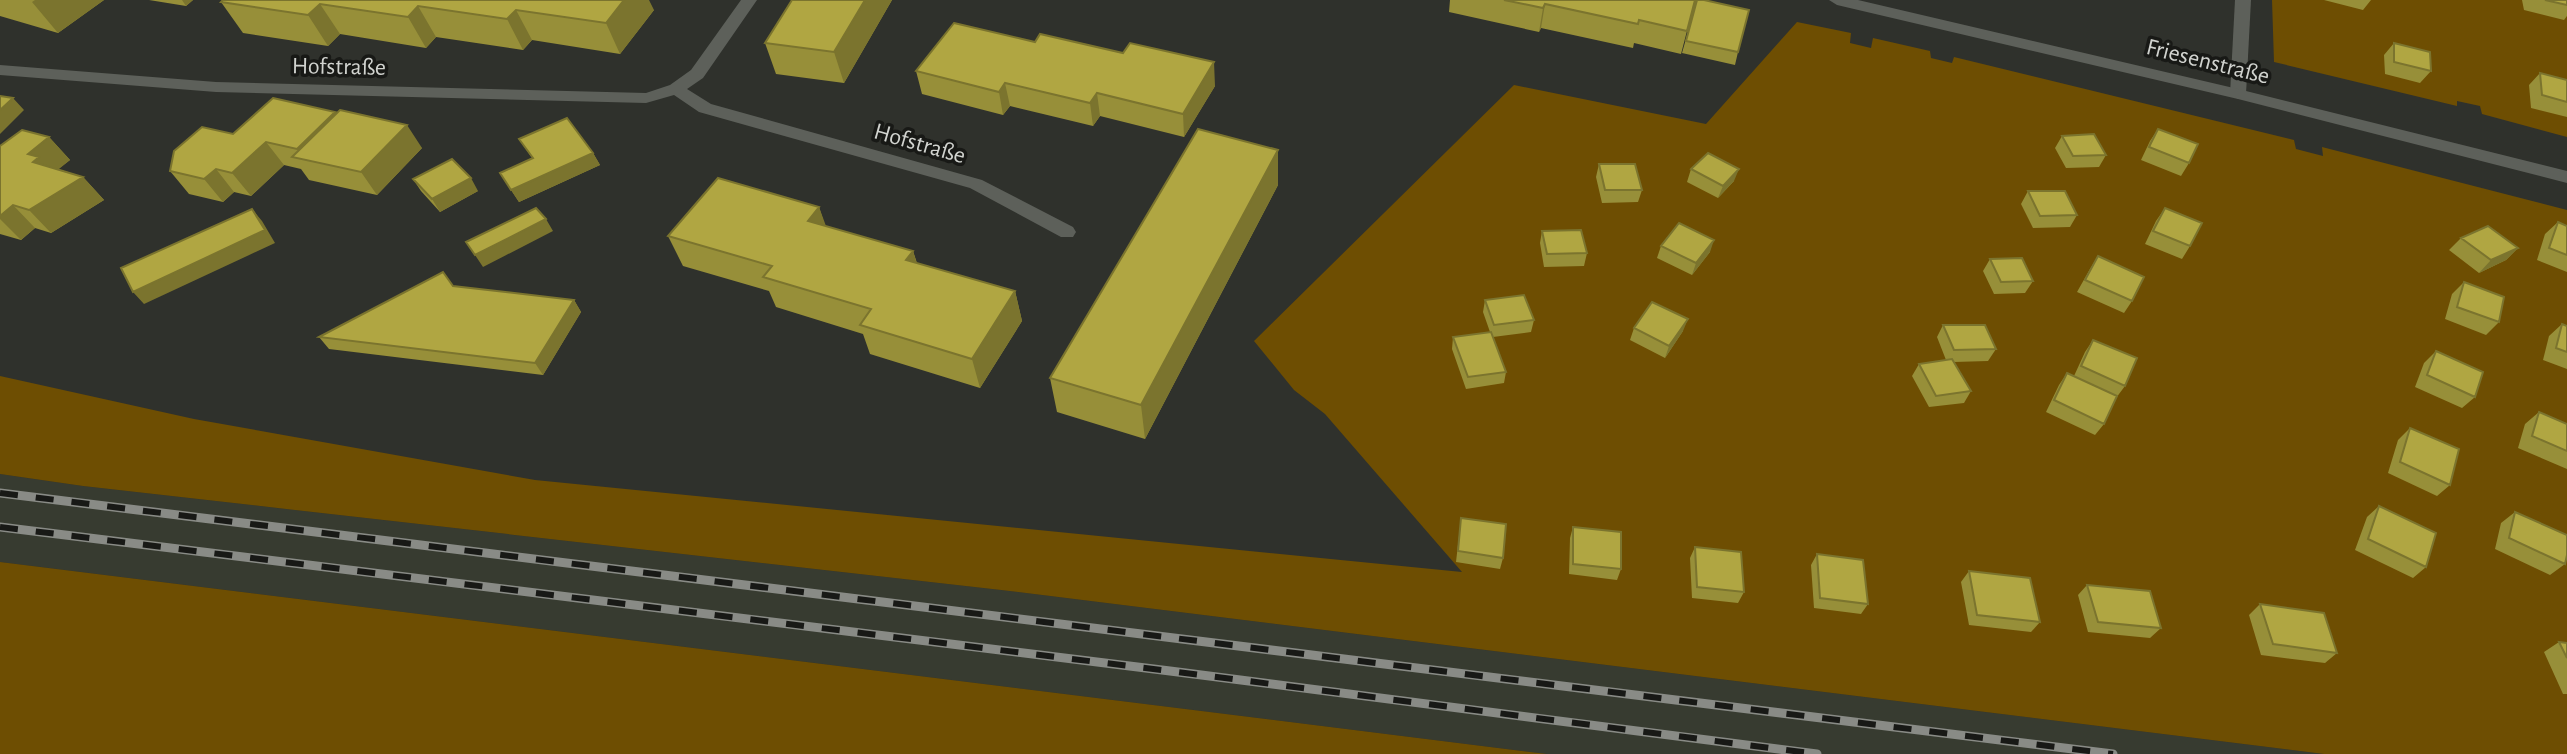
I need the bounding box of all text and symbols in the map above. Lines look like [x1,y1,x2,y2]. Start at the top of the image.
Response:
street label: Friesenstraße [2144,35,2272,89]
street label: Hofstraße [292,54,386,80]
street label: Hofstraße [871,119,968,168]

